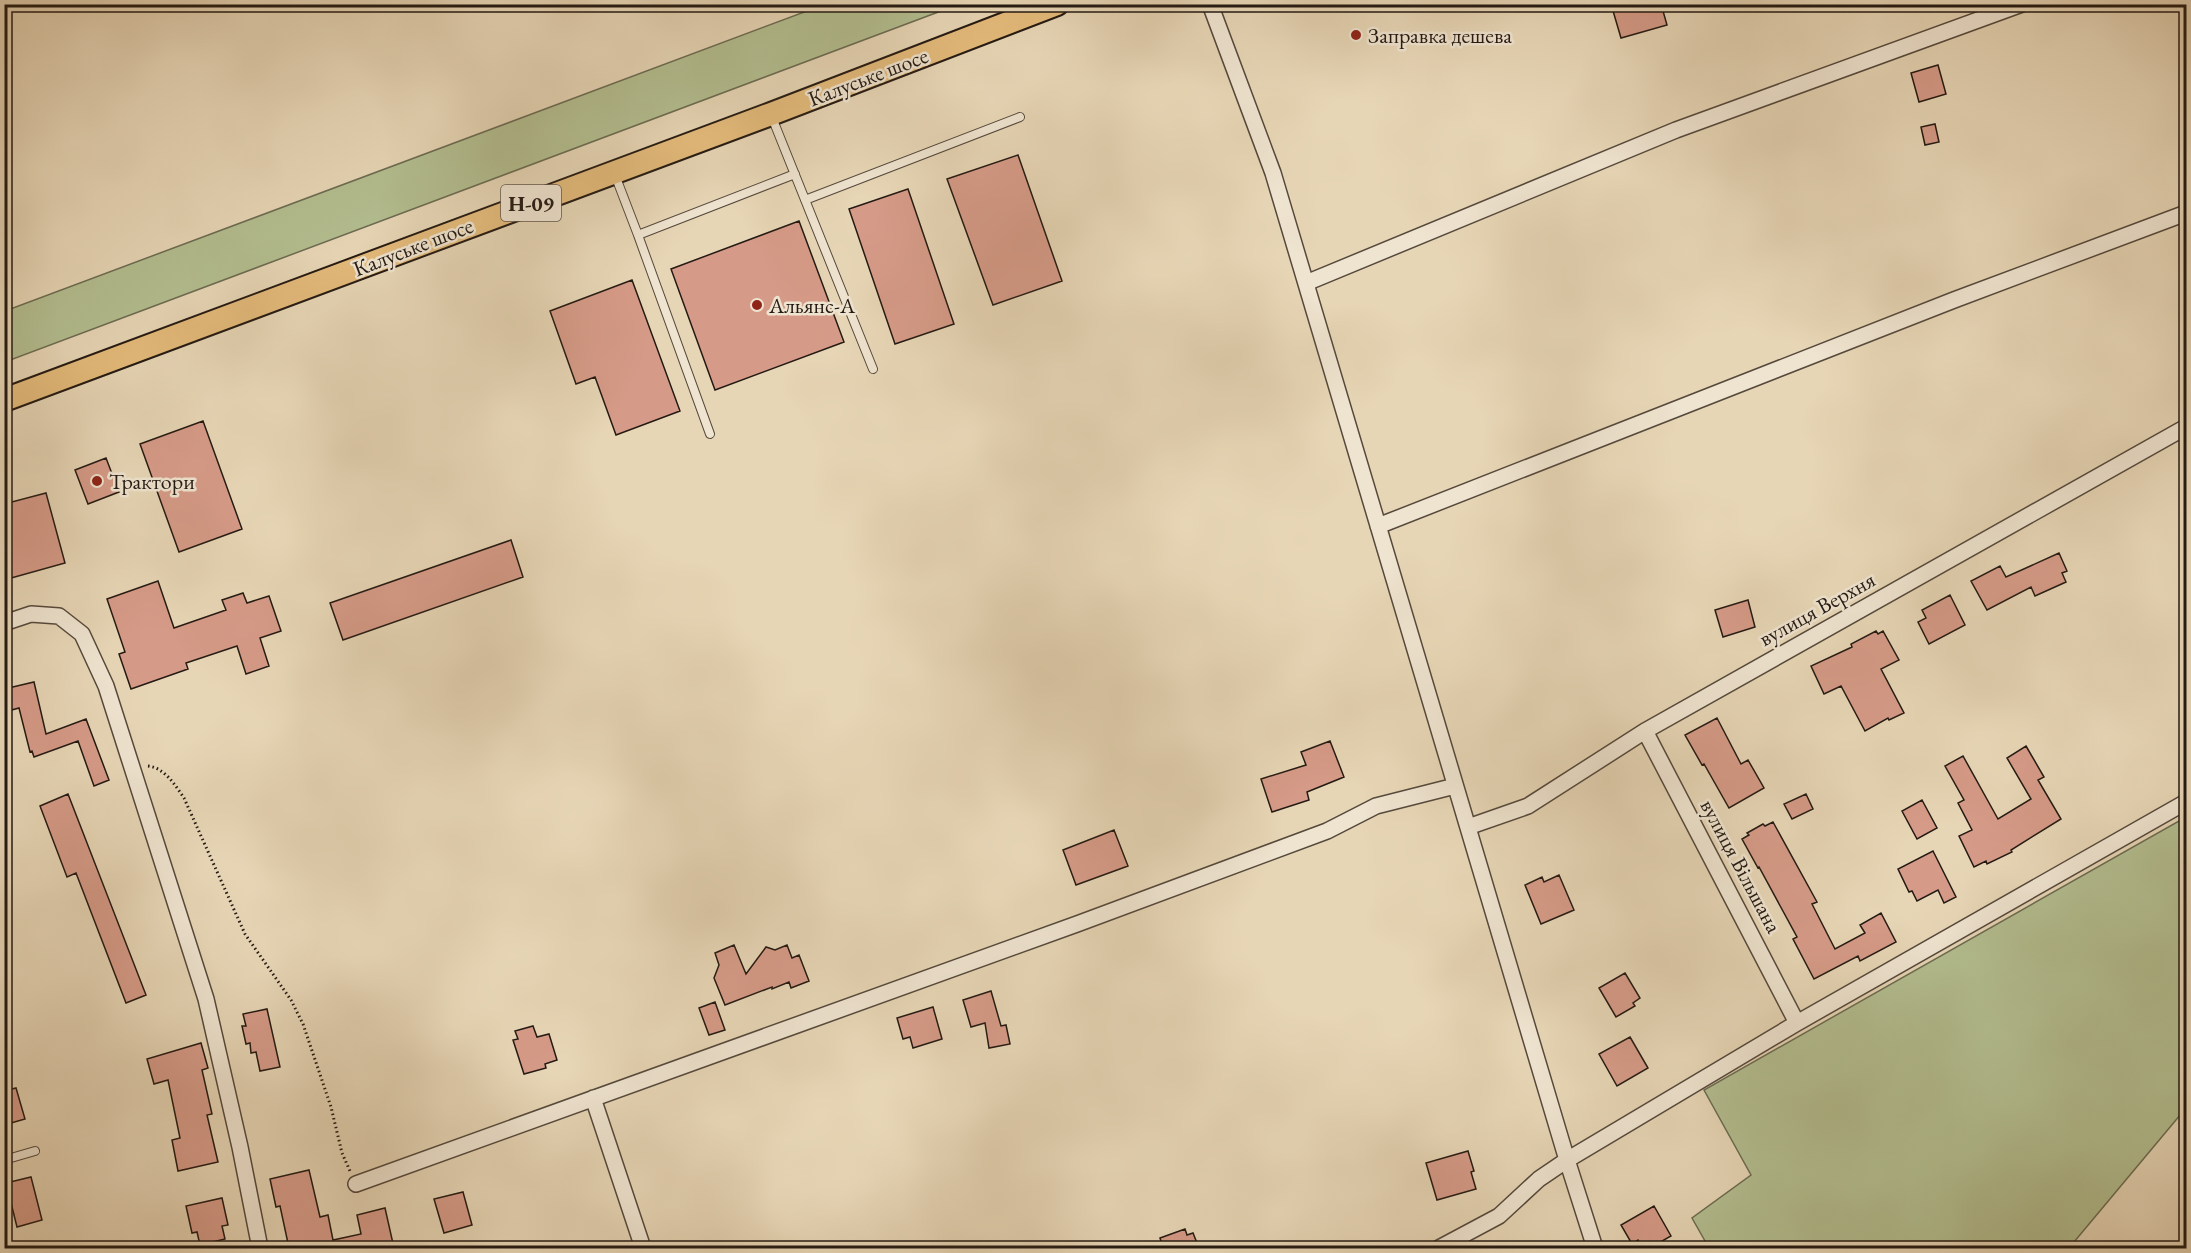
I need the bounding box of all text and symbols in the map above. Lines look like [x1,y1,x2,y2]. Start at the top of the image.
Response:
place label: Заправка дешева [1368,21,1512,50]
marker: Заправка дешева [1349,28,1363,42]
street label: Калуське шосе [804,41,933,113]
road number: Н-09 [501,185,561,221]
street label: Калуське шосе [349,211,478,283]
place label: Альянс-А [768,291,856,320]
marker: Альянс-А [750,298,764,312]
place label: Трактори [109,467,195,496]
marker: Трактори [90,474,104,488]
street label: вулиця Верхня [1754,565,1880,653]
street label: вулиця Вільшана [1694,794,1789,938]

